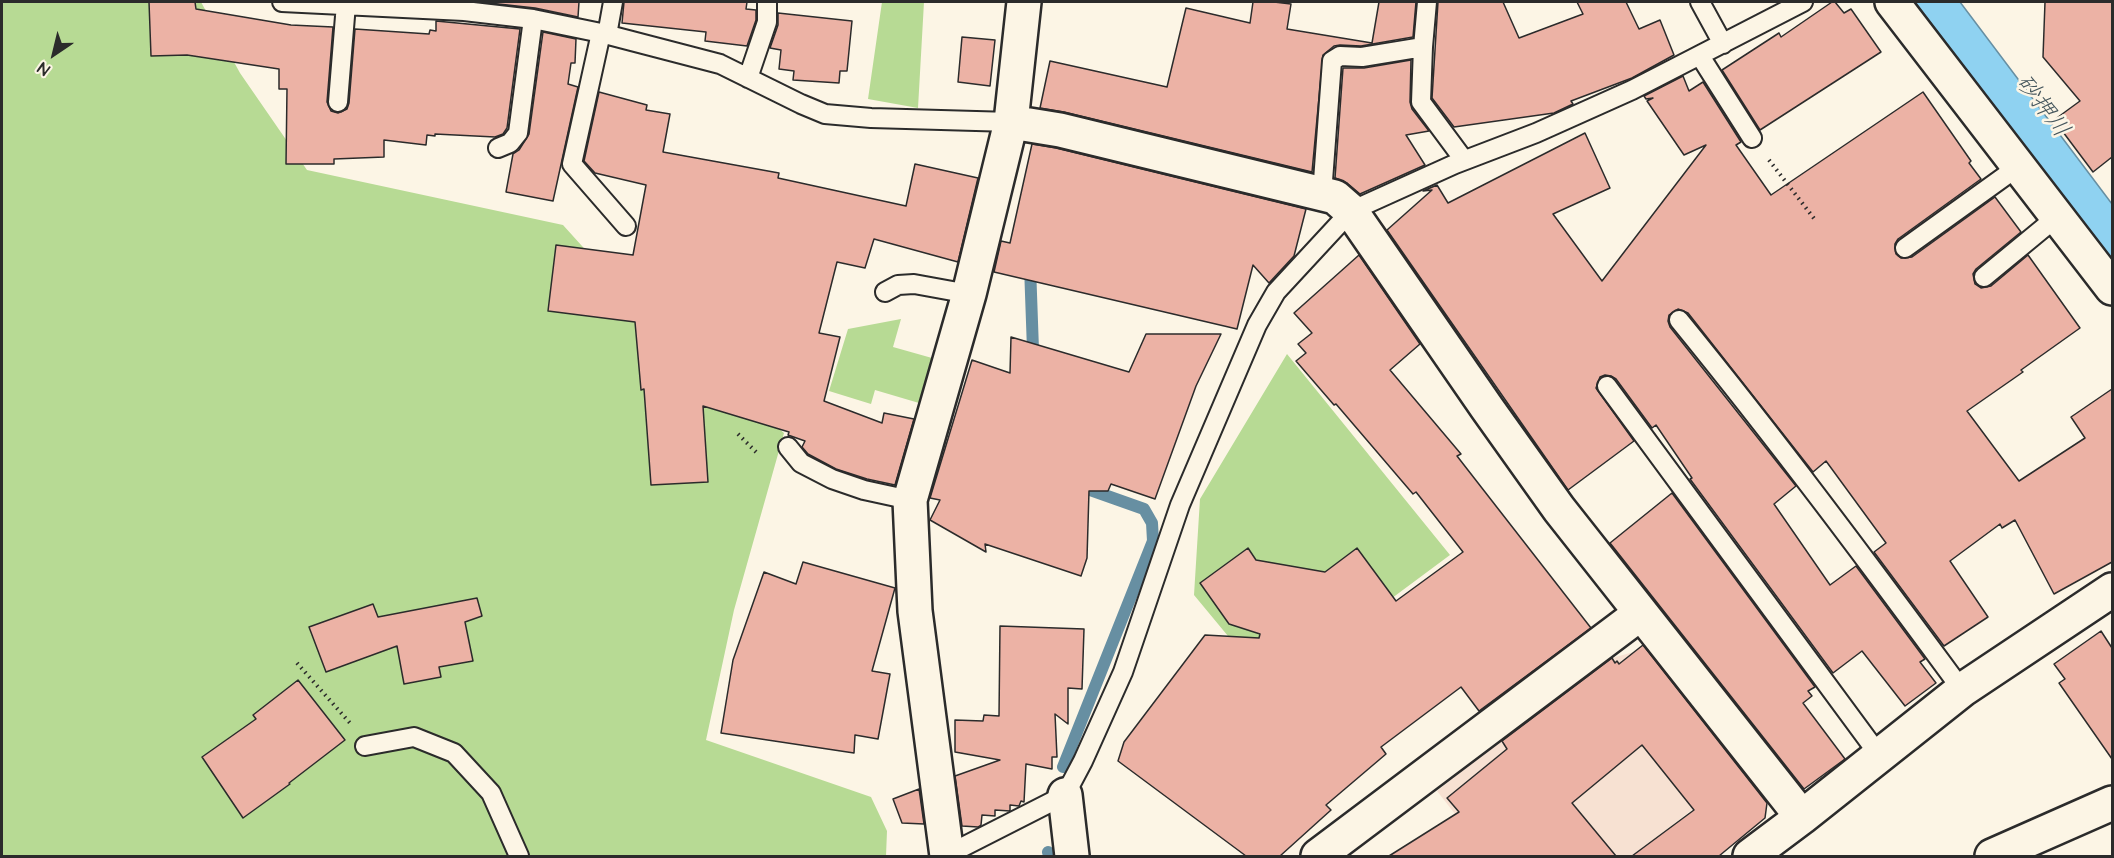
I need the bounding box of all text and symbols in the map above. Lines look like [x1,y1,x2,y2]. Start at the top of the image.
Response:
north arrow [24,24,84,84]
text: N [33,57,54,81]
water label: 砂押川 [2008,70,2074,144]

